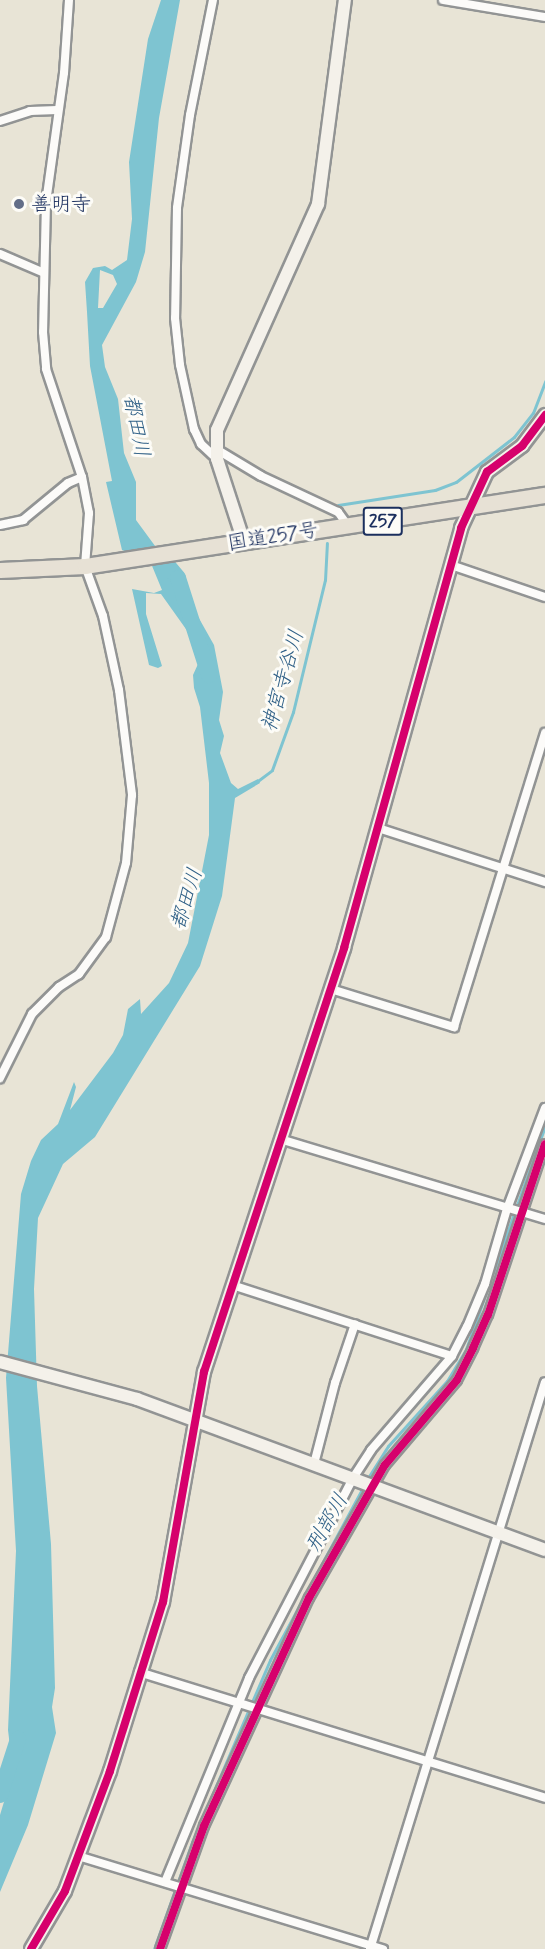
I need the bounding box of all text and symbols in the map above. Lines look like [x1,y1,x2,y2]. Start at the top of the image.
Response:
place label: 善明寺 [31,192,91,216]
marker: 善明寺 [12,197,26,211]
water label: 都田川 [118,393,154,459]
road number: 257 [362,506,404,536]
street label: 国道257号 [226,518,320,556]
water label: 神宮寺谷川 [256,627,310,735]
water label: 都田川 [166,865,208,933]
water label: 刑部川 [300,1489,354,1557]

